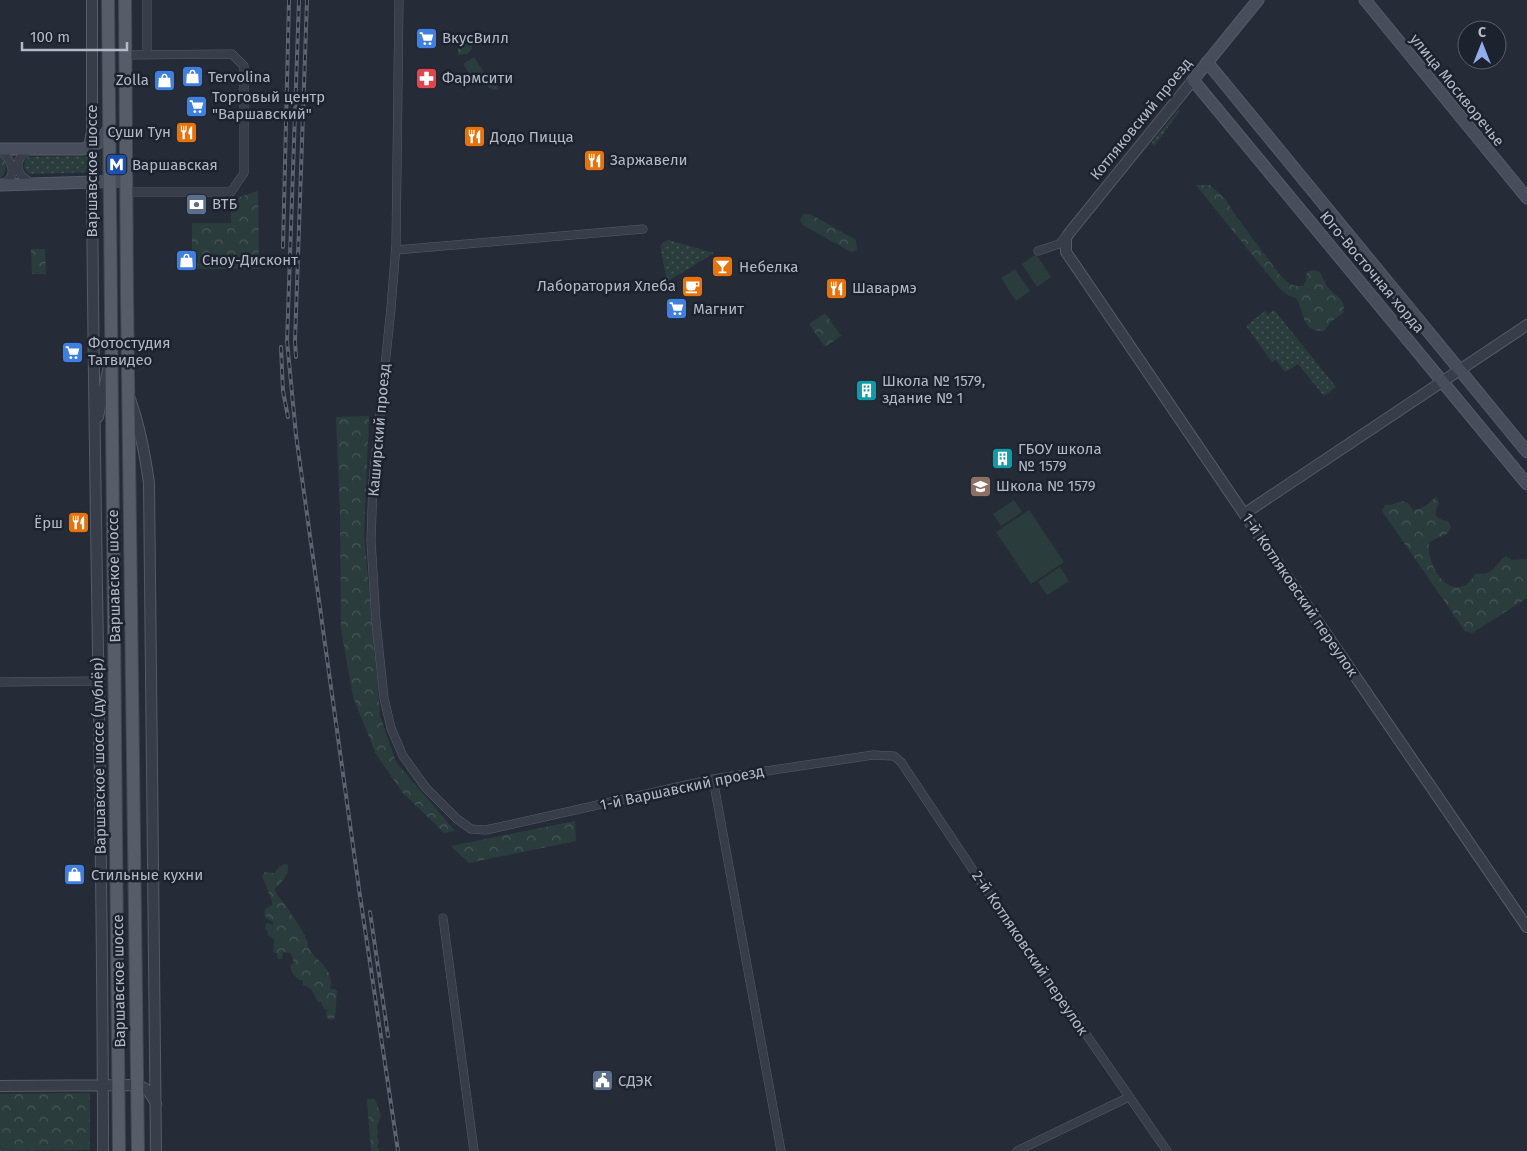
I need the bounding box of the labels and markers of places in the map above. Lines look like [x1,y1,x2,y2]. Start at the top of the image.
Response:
supermarket icon: ВкусВилл [414,26,438,50]
place label: ВкусВилл [442,29,509,47]
shop icon: Tervolina [180,65,204,89]
pharmacy icon: Фармсити [414,66,438,90]
shop icon: Zolla [153,68,177,92]
place label: Tervolina [208,68,271,86]
place label: Фармсити [442,69,513,87]
place label: Zolla [116,71,149,89]
place label: Торговый центр "Варшавский" [212,88,325,123]
supermarket icon: Торговый центр "Варшавский" [184,94,208,118]
restaurant icon: Суши Тун [175,120,199,144]
place label: Суши Тун [108,123,171,141]
restaurant icon: Додо Пицца [462,125,486,149]
place label: Додо Пицца [489,128,574,146]
restaurant icon: Заржавели [582,148,606,172]
place label: Заржавели [610,151,688,169]
metro station icon: Варшавская [104,153,128,177]
place label: Варшавская [132,156,218,174]
bank icon: ВТБ [184,192,208,216]
place label: ВТБ [212,195,238,213]
shop icon: Сноу-Дисконт [174,248,198,272]
place label: Сноу-Дисконт [202,251,298,269]
bar icon: Небелка [711,255,735,279]
place label: Небелка [739,258,798,276]
cafe icon: Лаборатория Хлеба [680,274,704,298]
restaurant icon: Шавармэ [824,276,848,300]
place label: Лаборатория Хлеба [537,277,676,295]
place label: Шавармэ [852,279,917,297]
supermarket icon: Магнит [665,297,689,321]
place label: Магнит [693,300,744,318]
place label: Фотостудия Татвидео [88,334,171,369]
supermarket icon: Фотостудия Татвидео [60,340,84,364]
place label: Школа № 1579, здание № 1 [882,372,985,407]
building icon: Школа № 1579, здание № 1 [854,378,878,402]
place label: ГБОУ школа № 1579 [1018,440,1102,475]
building icon: ГБОУ школа № 1579 [990,446,1014,470]
school or university icon: Школа № 1579 [968,474,992,498]
place label: Школа № 1579 [996,477,1096,495]
restaurant icon: Ёрш [67,511,91,535]
place label: Ёрш [34,514,63,532]
shop icon: Стильные кухни [63,863,87,887]
place label: Стильные кухни [91,866,203,884]
public building icon: СДЭК [590,1069,614,1093]
place label: СДЭК [618,1072,653,1090]

